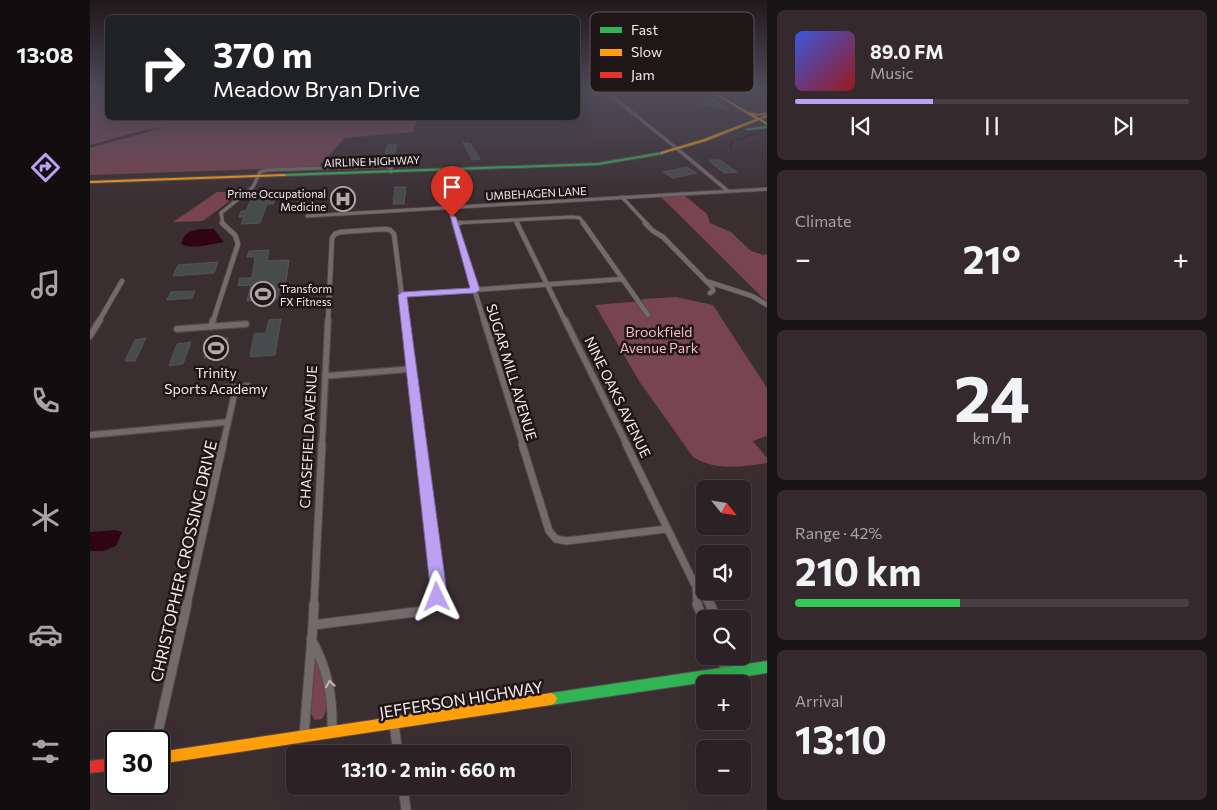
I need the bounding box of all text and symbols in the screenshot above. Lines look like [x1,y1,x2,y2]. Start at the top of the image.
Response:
legend [590,12,754,92]
text: Fast [631,21,658,38]
text: 370 m [213,32,313,75]
icon: right [130,35,195,100]
text: 89.0 FM [870,40,944,63]
text: 13:08 [17,41,73,68]
text: Slow [631,43,662,60]
text: Music [870,63,914,82]
text: Jam [631,66,655,83]
text: Meadow Bryan Drive [213,75,420,102]
icon: previous [847,112,875,140]
icon: pause [978,112,1006,140]
icon: next [1109,112,1137,140]
icon: directions [28,150,63,185]
street label: AIRLINE HIGHWAY [324,153,420,169]
pin [431,166,473,217]
icon: arrive [438,173,466,201]
street label: UMBEHAGEN LANE [485,184,587,202]
hospital icon: Prime Occupational Medicine [330,186,356,212]
place label: Prime Occupational Medicine [227,187,326,213]
text: Climate [795,211,851,230]
text: 21° [963,235,1021,282]
text: − [795,241,811,275]
text: + [1173,241,1189,275]
icon: music [28,267,63,302]
sports icon: Transform FX Fitness [250,281,276,307]
place label: Transform FX Fitness [280,282,332,308]
street label: SUGAR MILL AVENUE [483,302,541,442]
park label: Brookfield Avenue Park [620,323,699,356]
street label: NINE OAKS AVENUE [581,334,655,460]
sports icon: Trinity Sports Academy [203,335,229,361]
text: 24 [954,356,1030,435]
place label: Trinity Sports Academy [164,364,268,397]
street label: CHASEFIELD AVENUE [296,365,320,509]
icon: phone [28,383,63,418]
text: km/h [973,428,1011,447]
street label: CHRISTOPHER CROSSING DRIVE [146,438,220,684]
north arrow [696,480,751,535]
map controls [696,480,751,795]
icon: climate [28,500,63,535]
text: Range · 42% [795,523,882,542]
button: sound [696,545,751,600]
text: 210 km [795,547,921,594]
position arrow [410,570,462,622]
button: search [696,610,751,665]
icon: car [28,617,63,652]
button: + [696,675,751,730]
street label: JEFFERSON HIGHWAY [378,677,545,721]
one-way arrow [325,679,336,687]
text: Arrival [795,691,843,710]
text: 13:10 [795,715,887,762]
speed limit sign: 30 [105,730,170,795]
icon: filters [28,734,63,769]
button: − [696,740,751,795]
text: 13:10 · 2 min · 660 m [341,758,516,781]

